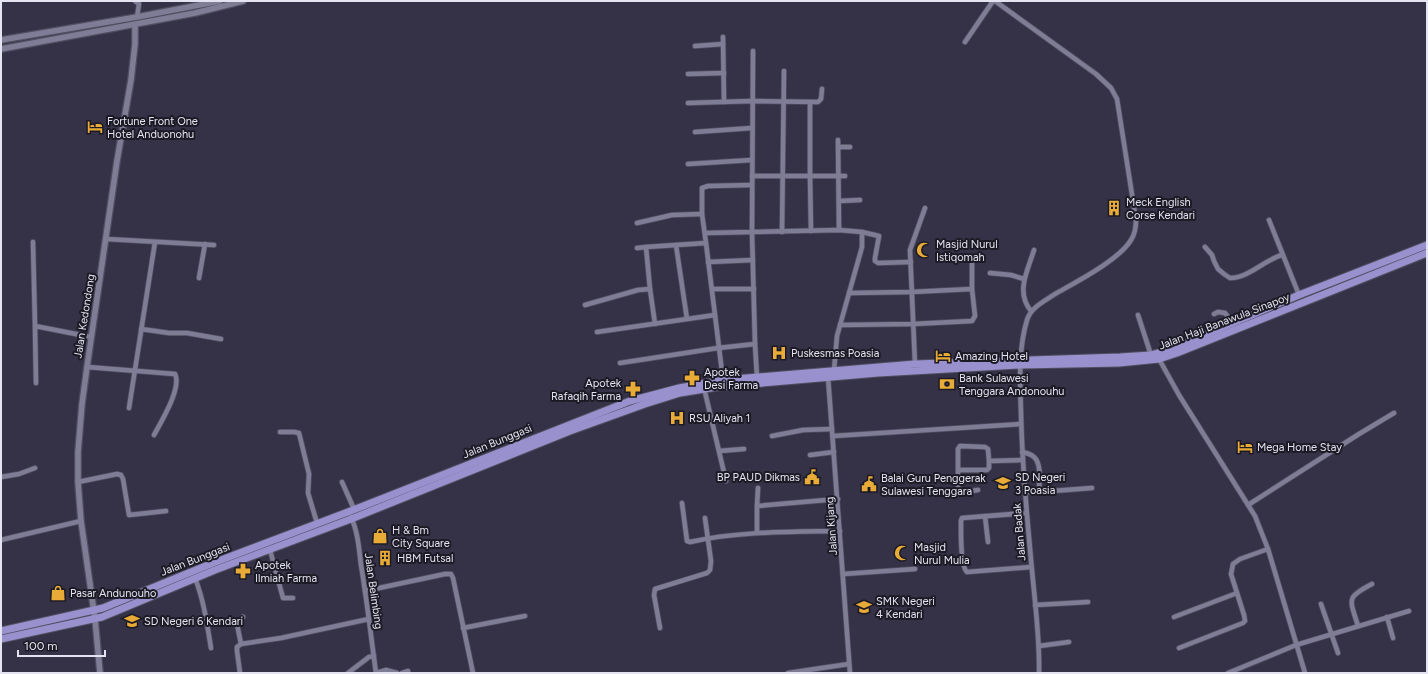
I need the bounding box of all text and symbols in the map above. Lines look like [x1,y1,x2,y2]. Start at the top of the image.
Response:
place label: Fortune Front One Hotel Anduonohu [107,115,198,141]
hotel icon: Fortune Front One Hotel Anduonohu [86,118,104,136]
place label: Meck English Corse Kendari [1126,196,1195,222]
building icon: Meck English Corse Kendari [1105,199,1123,217]
place label: Masjid Nurul Istiqomah [936,238,998,264]
mosque icon: Masjid Nurul Istiqomah [915,241,933,259]
street label: Jalan Kedondong [71,273,98,359]
street label: Jalan Haji Banawula Sinapoy [1157,290,1292,353]
hospital icon: Puskesmas Poasia [770,344,788,362]
place label: Puskesmas Poasia [791,347,879,360]
hotel icon: Amazing Hotel [934,347,952,365]
place label: Amazing Hotel [955,350,1028,363]
place label: Apotek Desi Farma [704,366,758,392]
pharmacy icon: Apotek Desi Farma [683,369,701,387]
place label: Bank Sulawesi Tenggara Andonouhu [959,372,1064,398]
bank icon: Bank Sulawesi Tenggara Andonouhu [938,375,956,393]
place label: Apotek Rafaqih Farma [551,377,622,403]
pharmacy icon: Apotek Rafaqih Farma [624,380,642,398]
hospital icon: RSU Aliyah 1 [668,409,686,427]
place label: RSU Aliyah 1 [689,412,750,425]
street label: Jalan Bunggasi [461,422,534,461]
hotel icon: Mega Home Stay [1236,438,1254,456]
place label: Mega Home Stay [1257,441,1342,454]
public building icon: BP PAUD Dikmas [803,468,821,486]
place label: BP PAUD Dikmas [717,471,800,484]
place label: SD Negeri 3 Poasia [1015,471,1065,497]
place label: Balai Guru Penggerak Sulawesi Tenggara [881,472,986,498]
school or university icon: SD Negeri 3 Poasia [994,474,1012,492]
public building icon: Balai Guru Penggerak Sulawesi Tenggara [860,475,878,493]
street label: Jalan Kijang [823,496,840,556]
street label: Jalan Badak [1010,502,1028,561]
place label: H & Bm City Square [392,524,450,550]
shop icon: H & Bm City Square [371,527,389,545]
street label: Jalan Bunggasi [159,540,232,579]
place label: Masjid Nurul Mulia [914,541,970,567]
mosque icon: Masjid Nurul Mulia [893,544,911,562]
building icon: HBM Futsal [376,549,394,567]
street label: Jalan Belimbing [362,552,385,630]
place label: HBM Futsal [397,552,453,565]
place label: Apotek Ilmiah Farma [255,559,317,585]
pharmacy icon: Apotek Ilmiah Farma [234,562,252,580]
shop icon: Pasar Andunouho [49,584,67,602]
place label: Pasar Andunouho [70,587,156,600]
place label: SMK Negeri 4 Kendari [876,595,935,621]
school or university icon: SMK Negeri 4 Kendari [855,598,873,616]
school or university icon: SD Negeri 6 Kendari [123,612,141,630]
place label: SD Negeri 6 Kendari [144,615,243,628]
scale bar [18,632,105,658]
text: 100 m [24,639,58,653]

